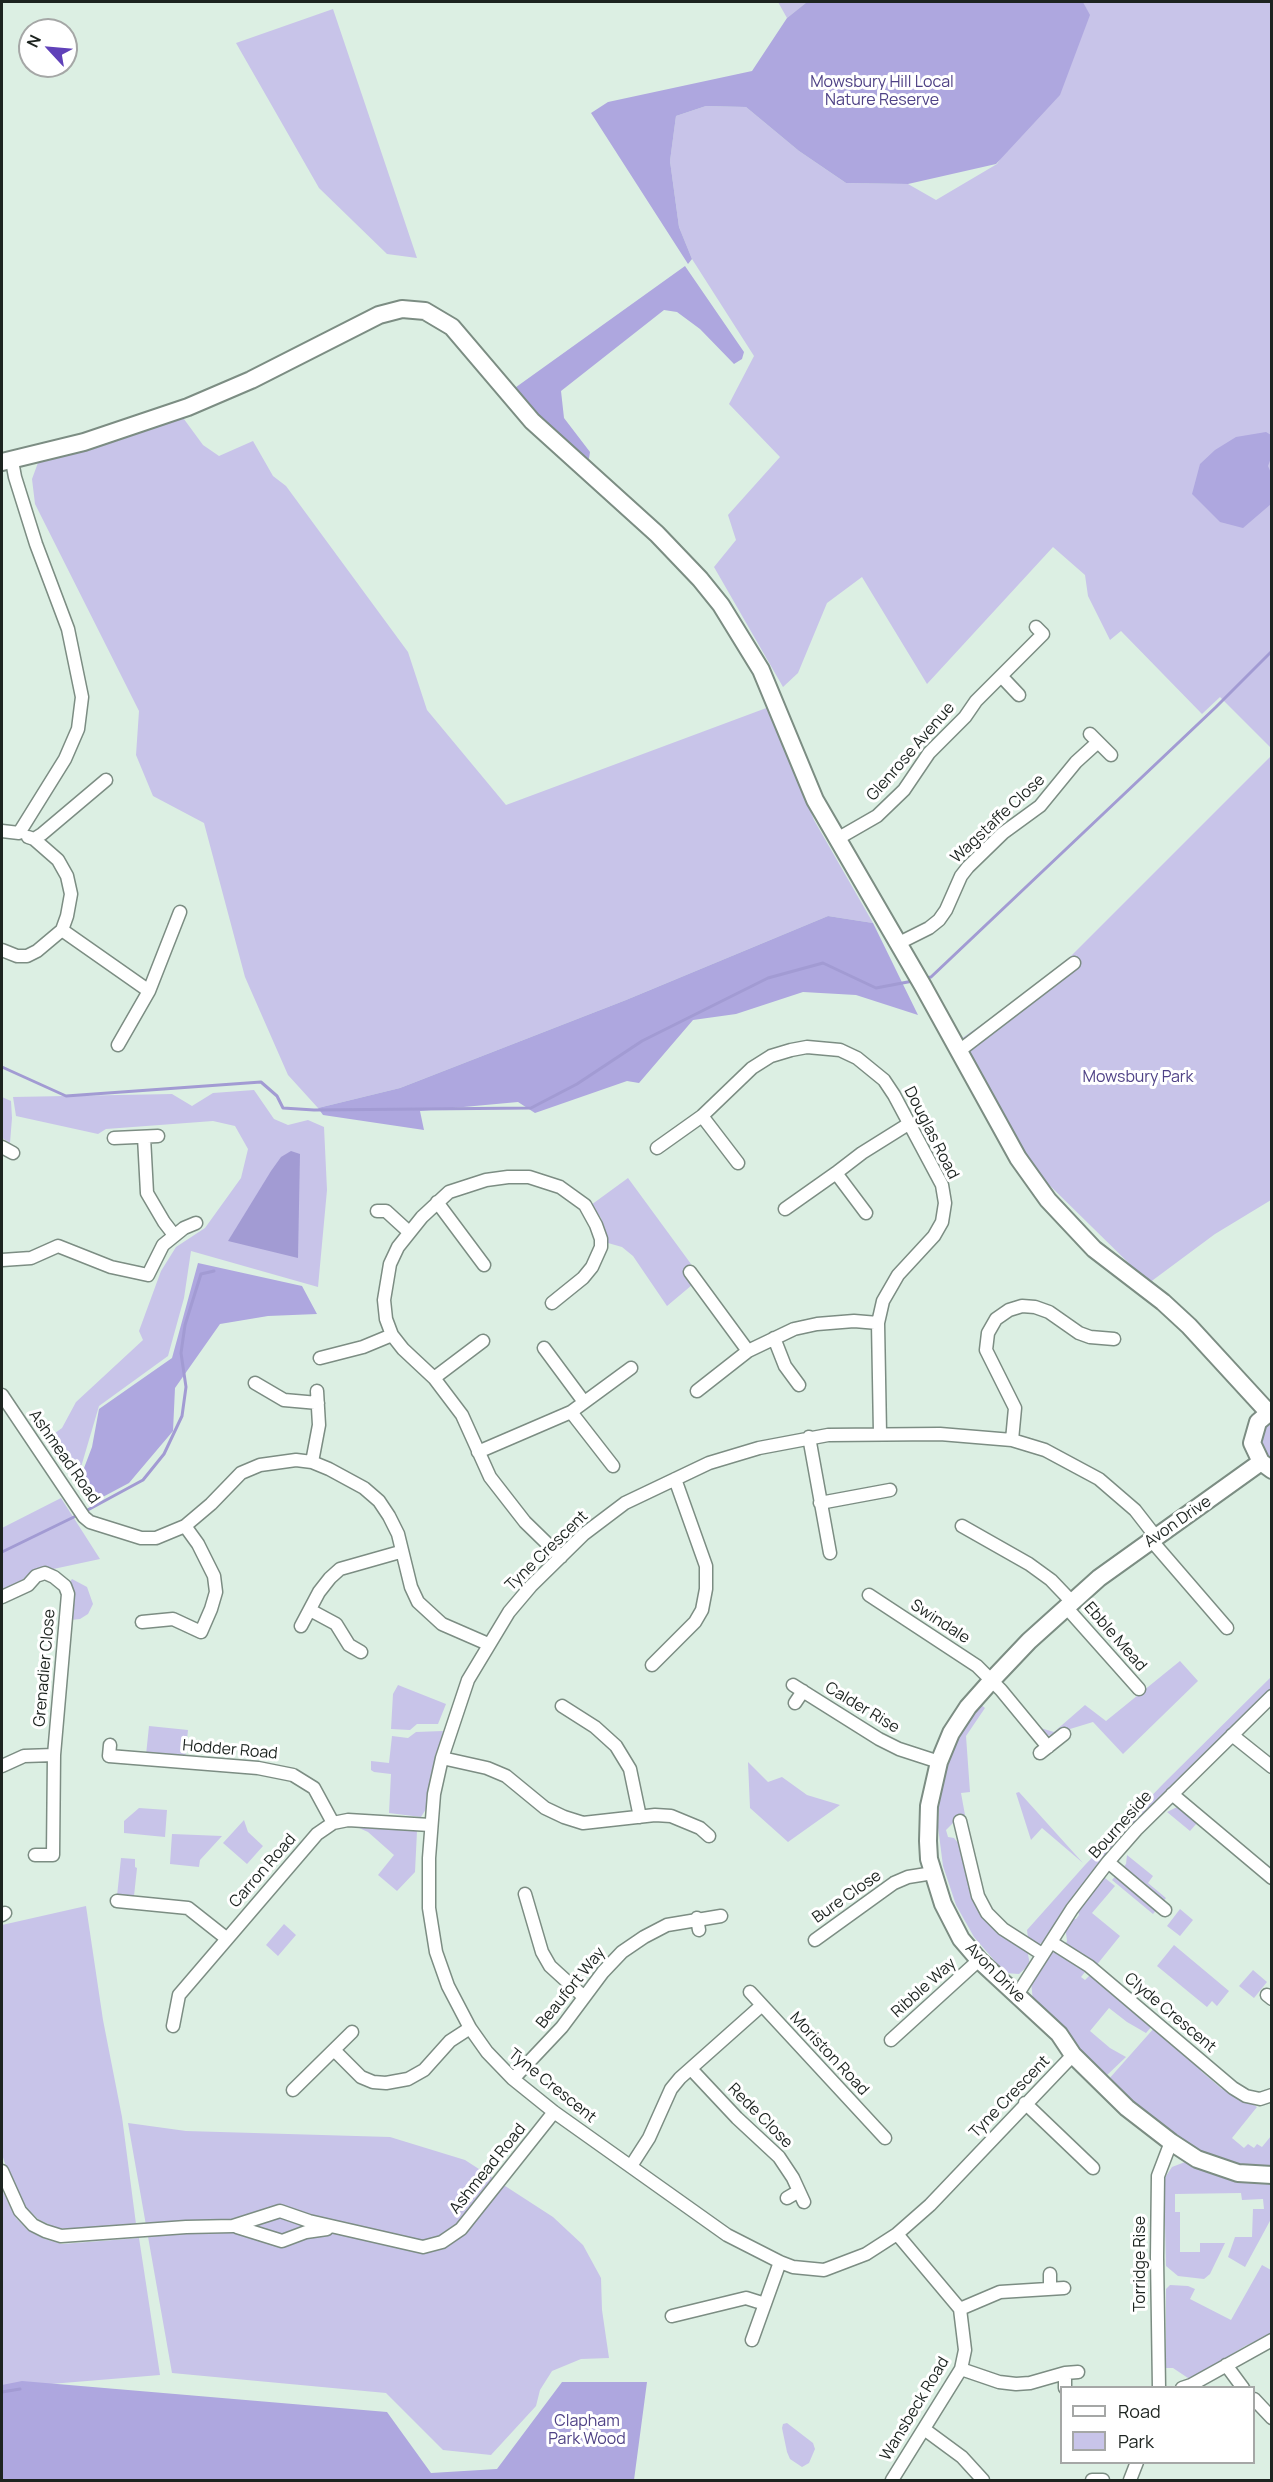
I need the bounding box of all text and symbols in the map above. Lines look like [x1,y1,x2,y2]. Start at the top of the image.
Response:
north arrow [18,18,78,78]
text: N [21,31,46,51]
park label: Mowsbury Hill Local Nature Reserve [810,73,954,111]
street label: Glenrose Avenue [863,699,959,805]
street label: Wagstaffe Close [947,771,1049,867]
park label: Mowsbury Park [1082,1068,1194,1088]
street label: Douglas Road [899,1083,963,1183]
street label: Ashmead Road [25,1406,103,1508]
street label: Avon Drive [1141,1492,1215,1552]
street label: Tyne Crescent [502,1507,592,1595]
street label: Swindale [907,1596,973,1648]
street label: Ebble Mead [1080,1598,1150,1676]
street label: Grenadier Close [30,1608,60,1728]
street label: Calder Rise [821,1678,903,1738]
street label: Hodder Road [182,1736,278,1764]
street label: Bourneside [1086,1787,1156,1863]
street label: Carron Road [226,1830,300,1912]
street label: Bure Close [809,1866,885,1928]
street label: Avon Drive [961,1939,1029,2007]
street label: Beaufort Way [532,1944,610,2032]
street label: Ribble Way [888,1954,960,2022]
street label: Clyde Crescent [1120,1969,1220,2057]
street label: Moriston Road [785,2008,873,2100]
street label: Tyne Crescent [504,2045,600,2127]
street label: Tyne Crescent [966,2052,1054,2142]
street label: Rede Close [724,2080,796,2152]
street label: Ashmead Road [446,2120,530,2218]
street label: Torridge Rise [1131,2216,1151,2312]
street label: Wansbeck Road [876,2354,954,2464]
legend [1060,2386,1255,2464]
text: Road [1118,2399,1161,2423]
park label: Clapham Park Wood [548,2412,626,2450]
text: Park [1118,2429,1154,2453]

